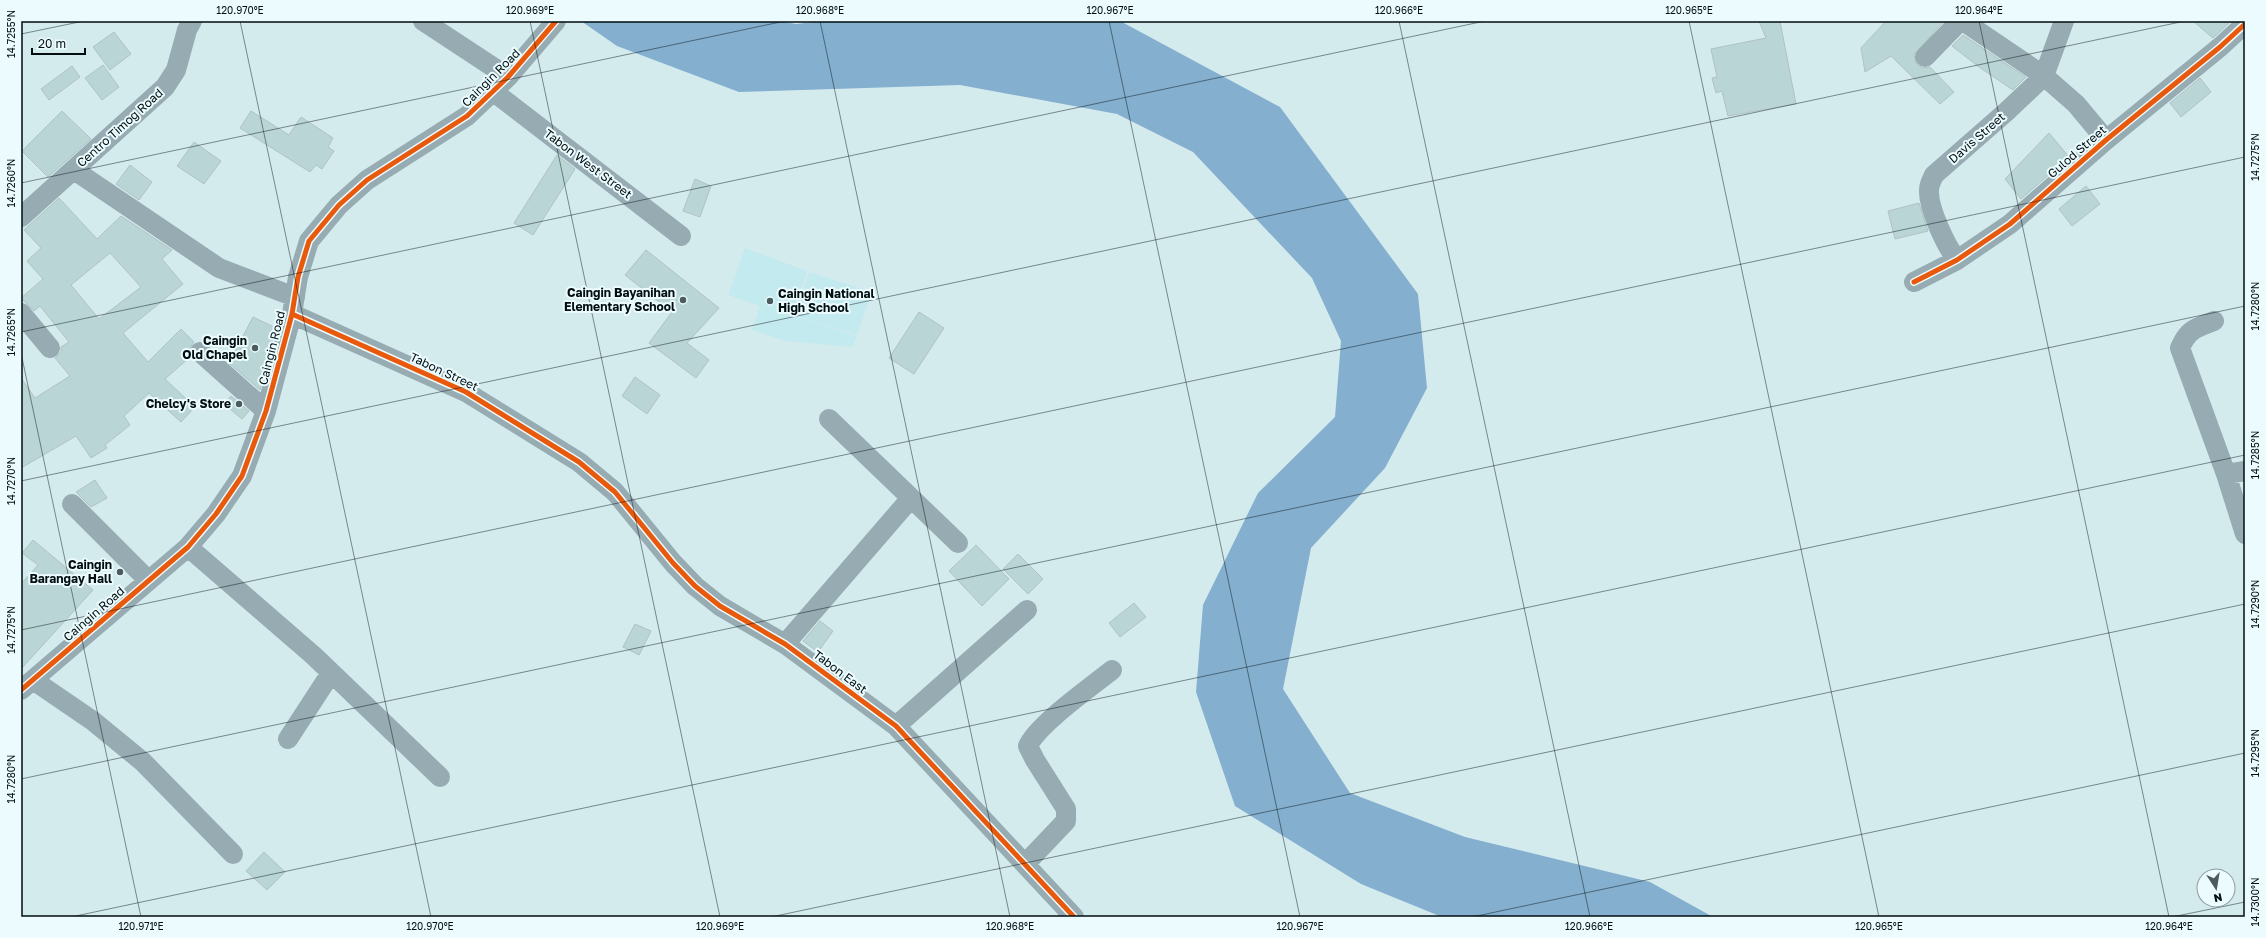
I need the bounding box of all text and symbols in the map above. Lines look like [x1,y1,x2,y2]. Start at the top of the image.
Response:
text: 120.970°E [216,4,264,16]
text: 120.969°E [506,4,554,16]
text: 120.968°E [796,4,844,16]
text: 120.967°E [1086,4,1134,16]
text: 120.966°E [1375,4,1423,16]
text: 120.965°E [1665,4,1713,16]
text: 120.964°E [1955,4,2003,16]
text: 14.7255°N [5,10,17,58]
scale bar [32,30,85,56]
text: 20 m [38,36,66,51]
street label: Caingin Road [459,46,523,110]
street label: Centro Timog Road [74,85,166,170]
street label: Davis Street [1945,109,2008,166]
street label: Gulod Street [2044,122,2109,181]
street label: Tabon West Street [542,126,635,202]
text: 14.7275°N [2249,133,2261,181]
text: 14.7260°N [5,159,17,207]
text: 14.7280°N [2249,282,2261,330]
place label: Caingin Bayanihan Elementary School [564,285,675,314]
place label: Caingin National High School [778,286,875,315]
marker: Caingin Bayanihan Elementary School [678,295,688,305]
marker: Caingin National High School [765,296,775,306]
text: 14.7265°N [5,308,17,356]
street label: Caingin Road [255,309,288,387]
place label: Caingin Old Chapel [182,333,247,362]
marker: Caingin Old Chapel [250,343,260,353]
street label: Tabon Street [408,349,481,394]
place label: Chelcy's Store [146,396,231,411]
marker: Chelcy's Store [234,399,244,409]
text: 14.7285°N [2249,431,2261,479]
text: 14.7270°N [5,457,17,505]
place label: Caingin Barangay Hall [29,557,112,586]
marker: Caingin Barangay Hall [115,567,125,577]
text: 14.7290°N [2249,580,2261,628]
street label: Caingin Road [60,583,127,644]
text: 14.7275°N [5,606,17,654]
street label: Tabon East [811,647,870,697]
text: 14.7295°N [2249,729,2261,777]
text: 14.7280°N [5,755,17,803]
north arrow [2196,868,2236,908]
text: 14.7300°N [2249,878,2261,927]
text: N [2213,891,2224,905]
text: 120.971°E [118,920,164,932]
text: 120.970°E [406,920,454,932]
text: 120.969°E [696,920,744,932]
text: 120.968°E [986,920,1034,932]
text: 120.967°E [1276,920,1324,932]
text: 120.966°E [1565,920,1613,932]
text: 120.965°E [1855,920,1903,932]
text: 120.964°E [2145,920,2193,932]

